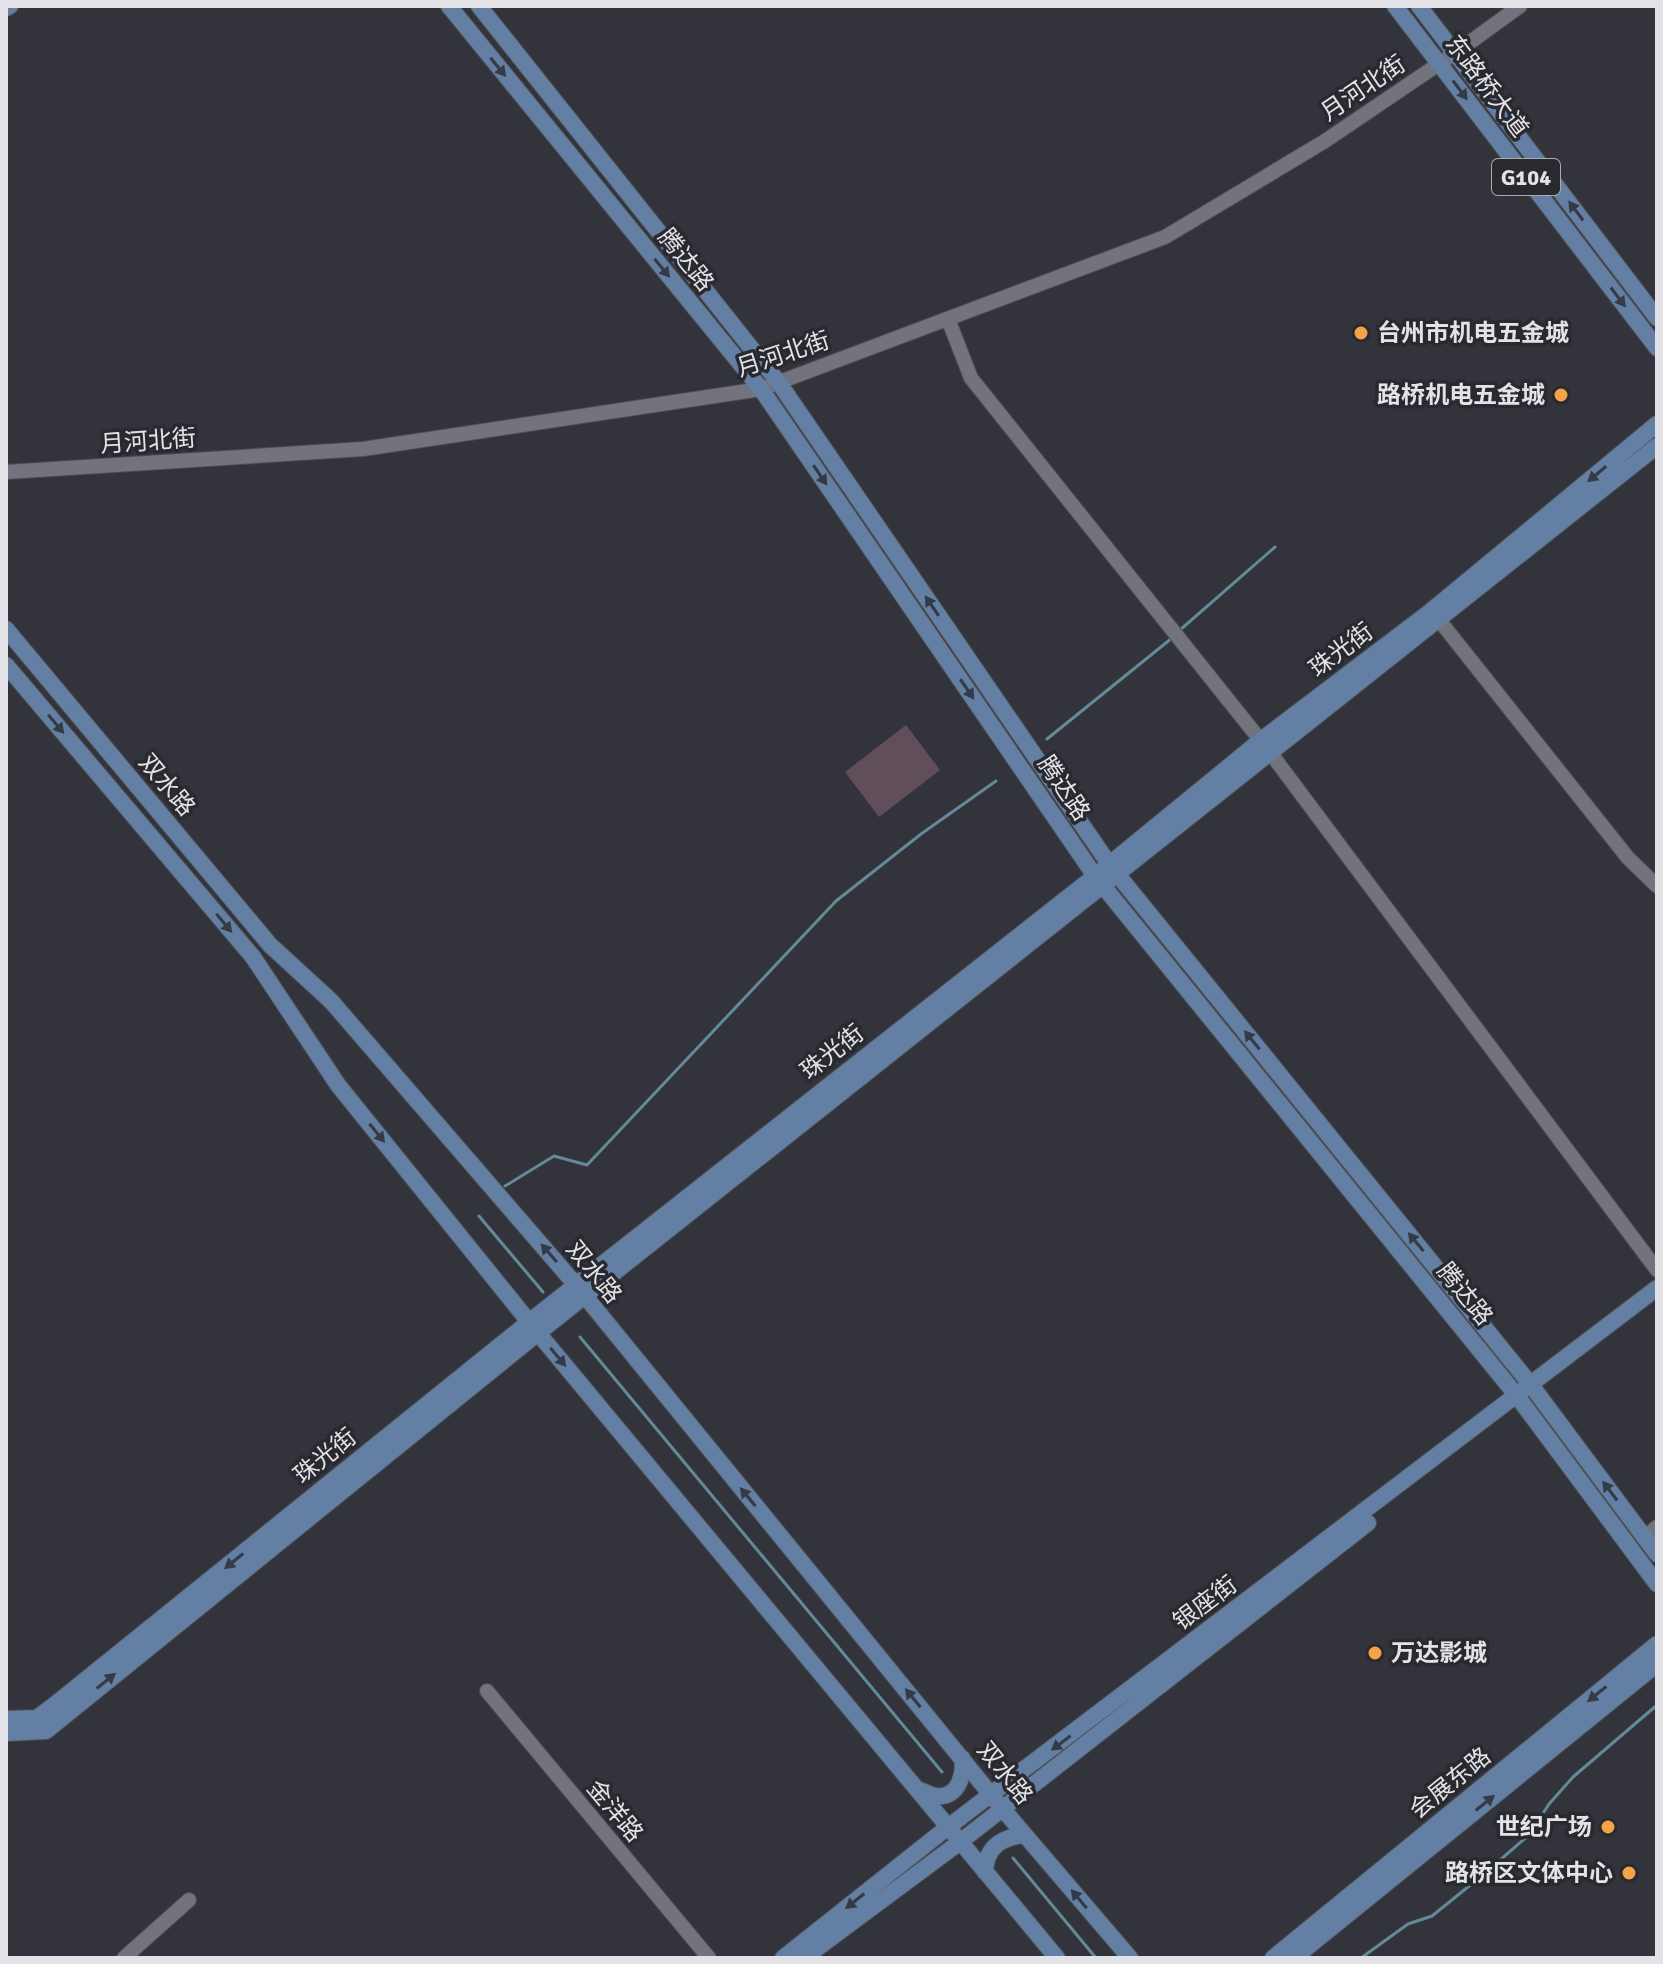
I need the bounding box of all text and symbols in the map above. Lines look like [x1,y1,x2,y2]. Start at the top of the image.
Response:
street label: 东路桥大道 [1439,29,1535,143]
street label: 月河北街 [1315,49,1411,127]
one-way arrow [489,57,506,77]
one-way arrow [1451,80,1467,100]
road number: G104 [1492,159,1560,195]
one-way arrow [1568,201,1584,221]
street label: 腾达路 [652,223,720,297]
one-way arrow [653,258,670,278]
one-way arrow [1609,287,1625,307]
place label: 台州市机电五金城 [1377,318,1569,348]
marker: 台州市机电五金城 [1352,324,1370,342]
street label: 月河北街 [733,325,833,383]
place label: 路桥机电五金城 [1377,380,1545,410]
marker: 路桥机电五金城 [1552,386,1570,404]
street label: 月河北街 [99,423,197,459]
one-way arrow [812,464,827,485]
one-way arrow [1587,465,1607,482]
one-way arrow [925,596,940,617]
street label: 珠光街 [1303,616,1379,684]
one-way arrow [959,679,974,700]
one-way arrow [47,714,64,734]
street label: 双水路 [132,748,202,822]
street label: 腾达路 [1031,750,1097,826]
one-way arrow [215,913,232,933]
street label: 珠光街 [794,1018,870,1086]
one-way arrow [1244,1031,1261,1051]
one-way arrow [368,1123,385,1143]
one-way arrow [1408,1232,1424,1252]
street label: 双水路 [560,1235,628,1309]
one-way arrow [540,1243,558,1262]
street label: 腾达路 [1431,1257,1499,1331]
one-way arrow [549,1347,566,1367]
street label: 珠光街 [288,1422,362,1490]
one-way arrow [1603,1481,1619,1501]
one-way arrow [740,1488,757,1508]
one-way arrow [224,1552,244,1569]
street label: 银座街 [1167,1569,1243,1637]
place label: 万达影城 [1391,1638,1487,1668]
marker: 万达影城 [1366,1644,1384,1662]
one-way arrow [96,1673,117,1690]
one-way arrow [1586,1685,1607,1702]
one-way arrow [905,1689,922,1709]
one-way arrow [1051,1734,1071,1750]
street label: 双水路 [971,1736,1039,1810]
street label: 会展东路 [1403,1741,1497,1825]
street label: 金洋路 [580,1774,650,1848]
one-way arrow [1475,1795,1495,1812]
place label: 世纪广场 [1496,1812,1592,1842]
marker: 世纪广场 [1599,1818,1617,1836]
place label: 路桥区文体中心 [1445,1858,1613,1888]
marker: 路桥区文体中心 [1620,1864,1638,1882]
one-way arrow [1071,1889,1088,1909]
one-way arrow [845,1892,865,1909]

